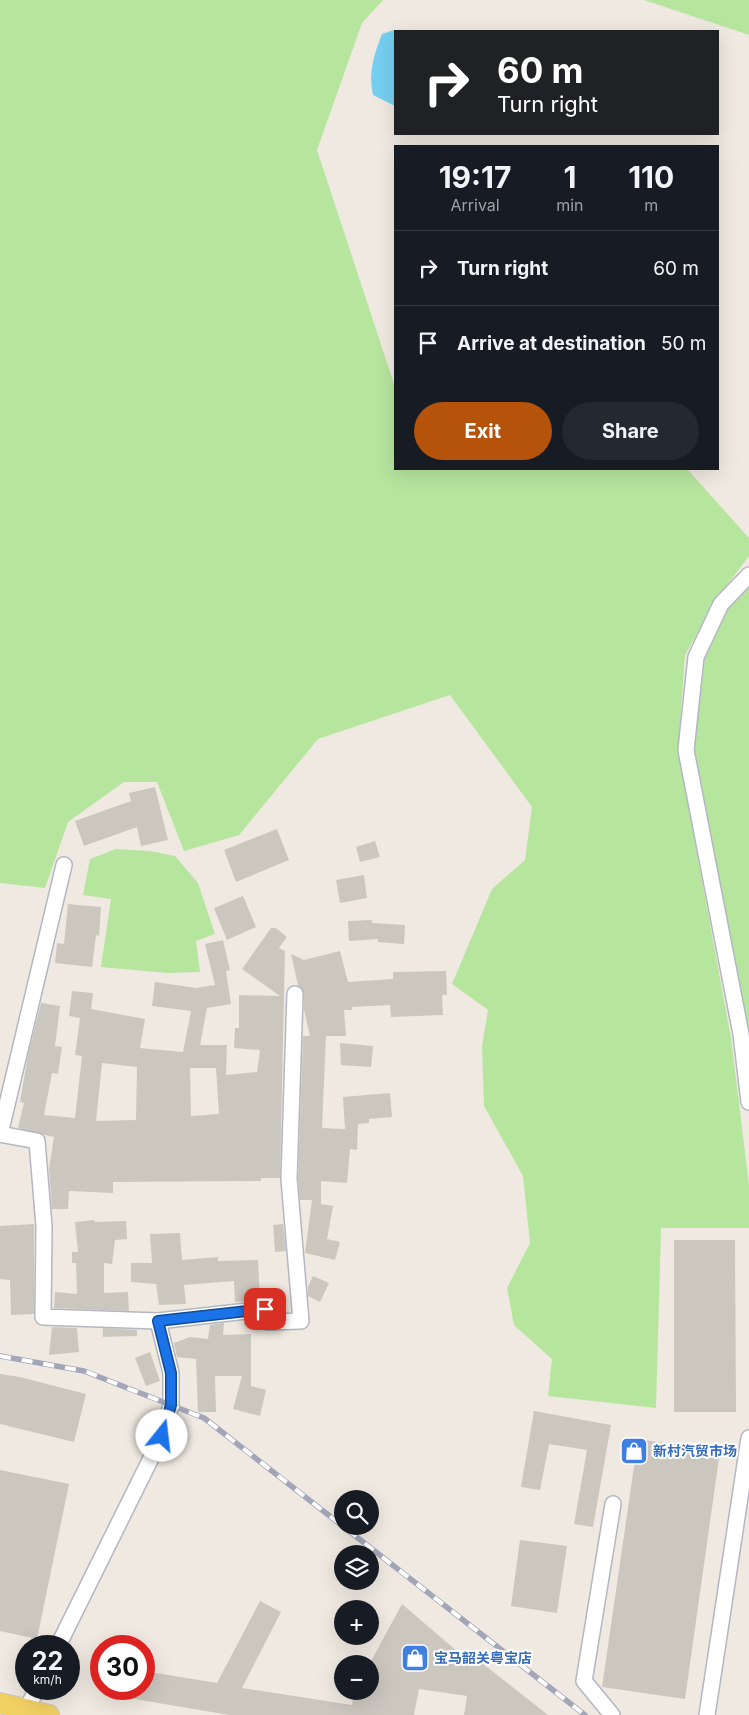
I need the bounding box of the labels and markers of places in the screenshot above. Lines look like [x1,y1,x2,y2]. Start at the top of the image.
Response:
pin [244,1288,286,1330]
shop icon: 新村汽贸市场 [619,1436,649,1466]
place label: 新村汽贸市场 [653,1442,737,1459]
shop icon: 宝马韶关粤宝店 [400,1643,430,1673]
place label: 宝马韶关粤宝店 [434,1649,532,1666]

